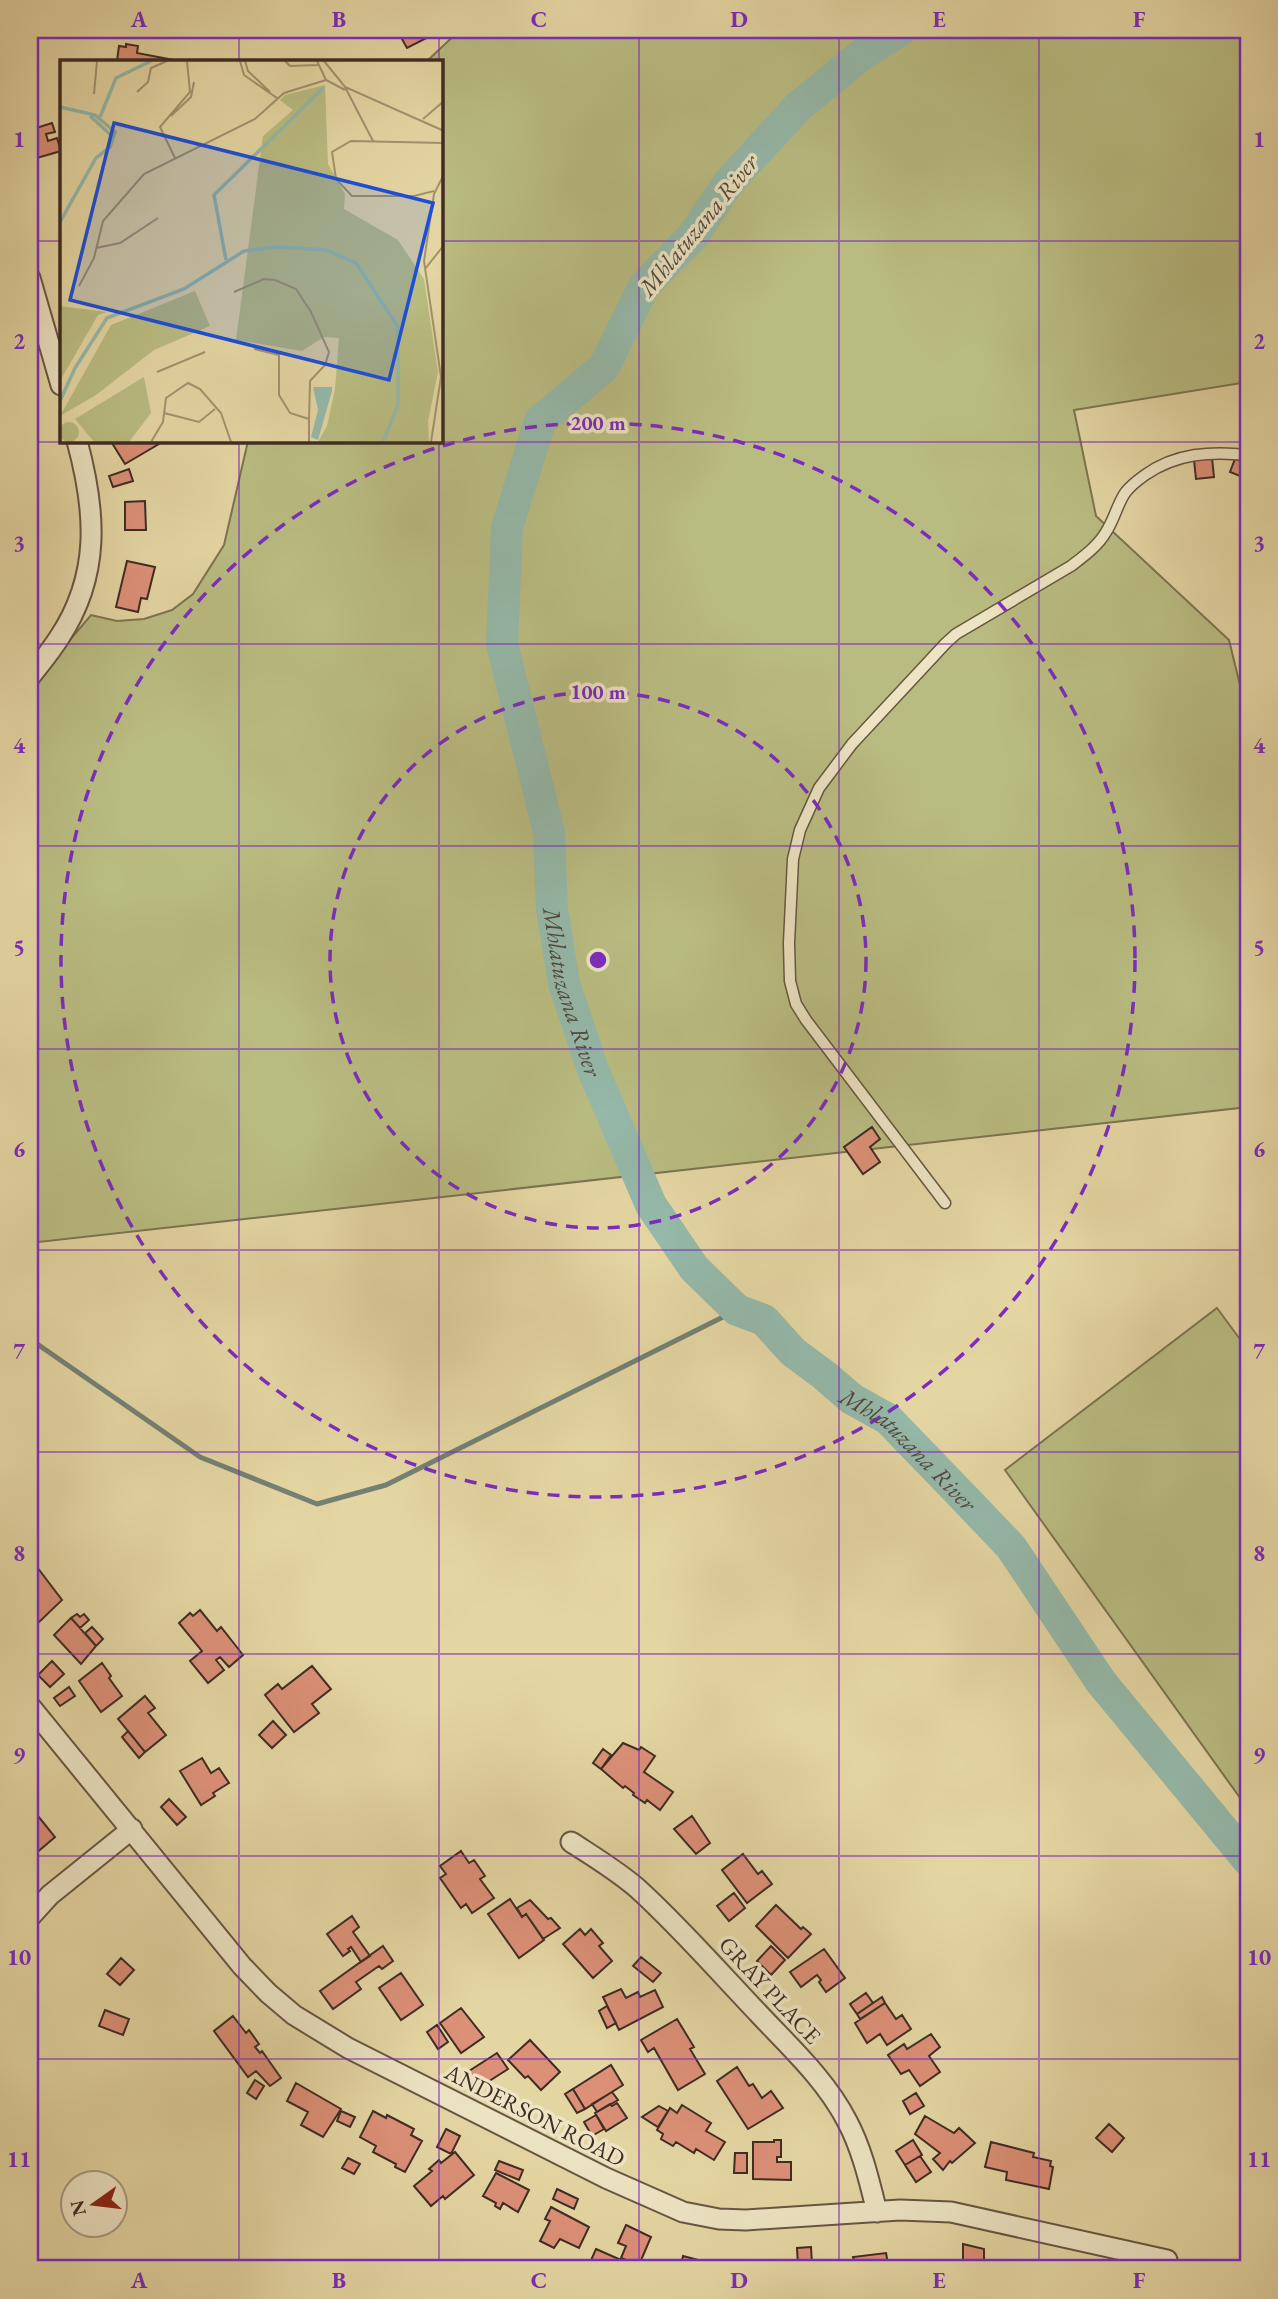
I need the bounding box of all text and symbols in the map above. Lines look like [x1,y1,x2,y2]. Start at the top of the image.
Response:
text: A [130,4,148,34]
text: B [332,4,346,34]
text: C [531,4,547,34]
text: D [730,4,748,34]
text: E [932,4,946,34]
text: F [1133,4,1146,34]
inset map [60,60,443,443]
text: 1 [13,124,25,154]
text: 1 [1253,124,1265,154]
water label: Mhlatuzana River [630,146,766,304]
text: 2 [13,326,25,356]
text: 2 [1253,326,1265,356]
text: 200 m [570,409,626,436]
text: 3 [13,528,25,558]
text: 3 [1253,528,1265,558]
text: 100 m [570,678,626,705]
text: 4 [13,730,26,760]
text: 4 [1253,730,1266,760]
water label: Mhlatuzana River [536,903,610,1083]
text: 5 [13,932,25,962]
text: 5 [1253,932,1265,962]
centre of rings [586,948,610,972]
text: 6 [13,1134,25,1164]
text: 6 [1253,1134,1265,1164]
text: 7 [13,1336,26,1366]
text: 7 [1253,1336,1266,1366]
water label: Mhlatuzana River [833,1379,985,1519]
text: 8 [13,1538,25,1568]
text: 8 [1253,1538,1265,1568]
text: 9 [13,1740,25,1770]
text: 9 [1253,1740,1265,1770]
street label: GRAY PLACE [712,1930,828,2050]
text: 10 [7,1942,31,1972]
text: 10 [1247,1942,1271,1972]
street label: ANDERSON ROAD [439,2056,630,2173]
text: 11 [7,2144,31,2174]
text: 11 [1247,2144,1271,2174]
north arrow [60,2170,130,2240]
text: N [64,2197,92,2218]
text: A [130,2265,148,2295]
text: B [332,2265,346,2295]
text: C [531,2265,547,2295]
text: D [730,2265,748,2295]
text: E [932,2265,946,2295]
text: F [1133,2265,1146,2295]

